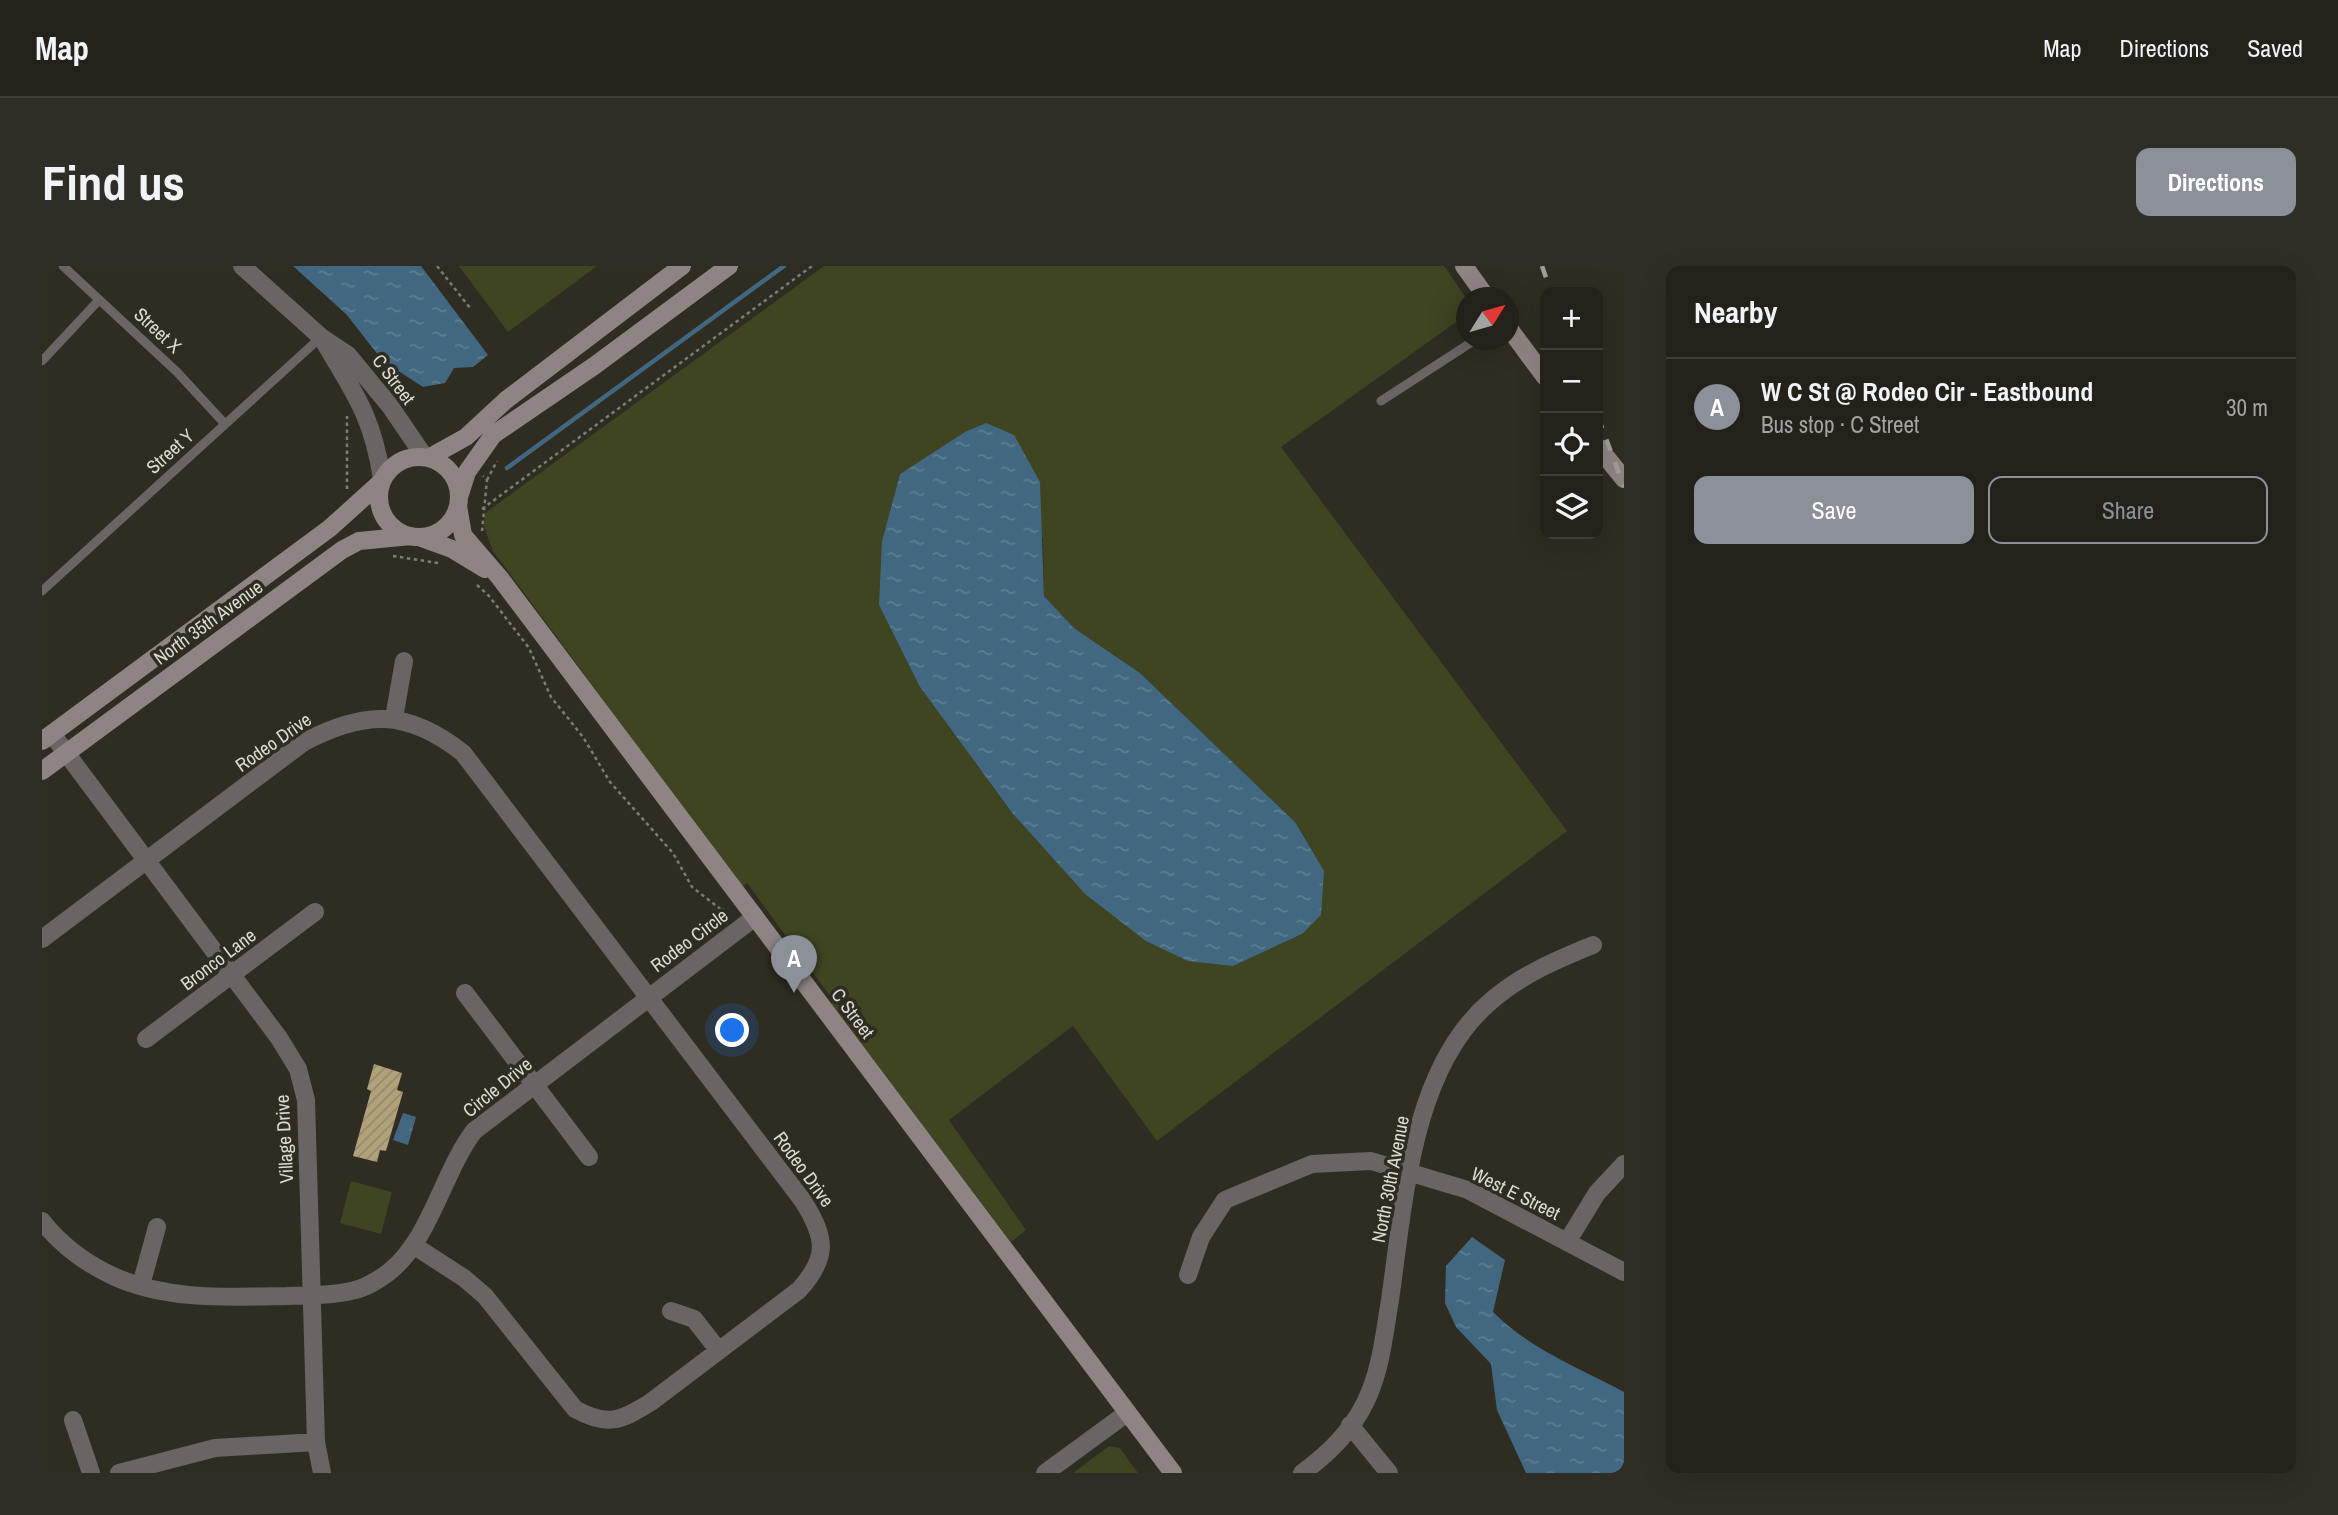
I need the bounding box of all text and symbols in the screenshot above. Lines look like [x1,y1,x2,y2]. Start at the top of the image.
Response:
text: Map [35,26,89,70]
text: Map [2043,32,2081,64]
text: Directions [2119,32,2209,64]
text: Saved [2247,32,2303,64]
button: Directions [2136,148,2296,216]
text: Find us [42,149,185,215]
north arrow [1456,287,1519,350]
map controls [1540,287,1603,539]
button: + [1540,287,1603,350]
text: Nearby [1694,292,1777,332]
street label: Street X [129,301,188,359]
street label: C Street [366,348,422,410]
button: − [1540,350,1603,413]
text: W C St @ Rodeo Cir - Eastbound [1761,374,2093,409]
text: A [1710,392,1724,423]
text: 30 m [2226,392,2268,423]
text: Bus stop · C Street [1761,409,1919,440]
button: locate [1540,413,1603,476]
street label: Street Y [140,422,200,479]
button: layers [1540,476,1603,539]
button: Save [1694,476,1974,544]
button: Share [1988,476,2268,544]
street label: North 35th Avenue [148,574,268,670]
street label: Rodeo Drive [230,706,316,778]
street label: Rodeo Circle [645,902,733,978]
street label: Bronco Lane [175,922,261,996]
pin: A [771,935,817,993]
street label: C Street [825,982,881,1044]
your location [715,1013,749,1047]
street label: Circle Drive [457,1051,537,1123]
street label: Village Drive [269,1094,299,1184]
street label: North 30th Avenue [1365,1113,1415,1245]
street label: Rodeo Drive [768,1126,840,1212]
street label: West E Street [1467,1160,1565,1226]

